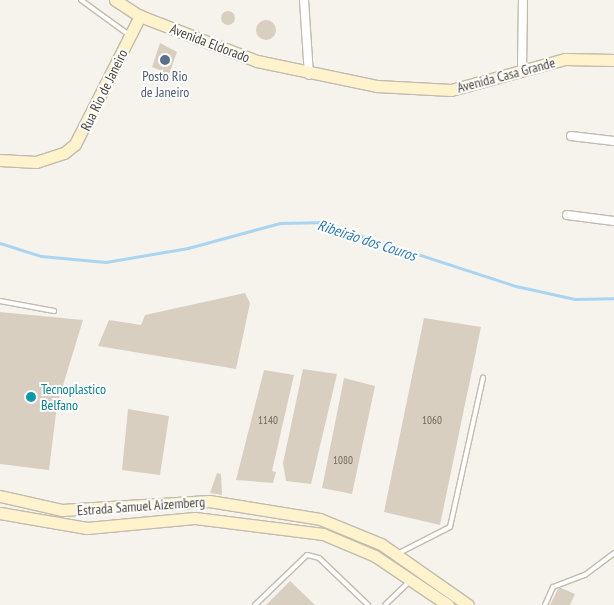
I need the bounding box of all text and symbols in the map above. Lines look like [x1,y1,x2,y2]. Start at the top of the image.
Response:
street label: Avenida Eldorado [168,20,252,66]
street label: Rua Rio de Janeiro [77,46,131,134]
marker: Posto Rio de Janeiro [159,54,171,66]
street label: Avenida Casa Grande [455,54,557,96]
place label: Posto Rio de Janeiro [141,68,189,100]
water label: Ribeirão dos Couros [315,216,419,264]
place label: Tecnoplastico Belfano [41,381,106,414]
marker: Tecnoplastico Belfano [25,391,37,403]
house number: 1140 [258,413,278,427]
house number: 1060 [422,413,442,427]
house number: 1080 [333,453,353,467]
street label: Estrada Samuel Aizemberg [76,493,206,519]

